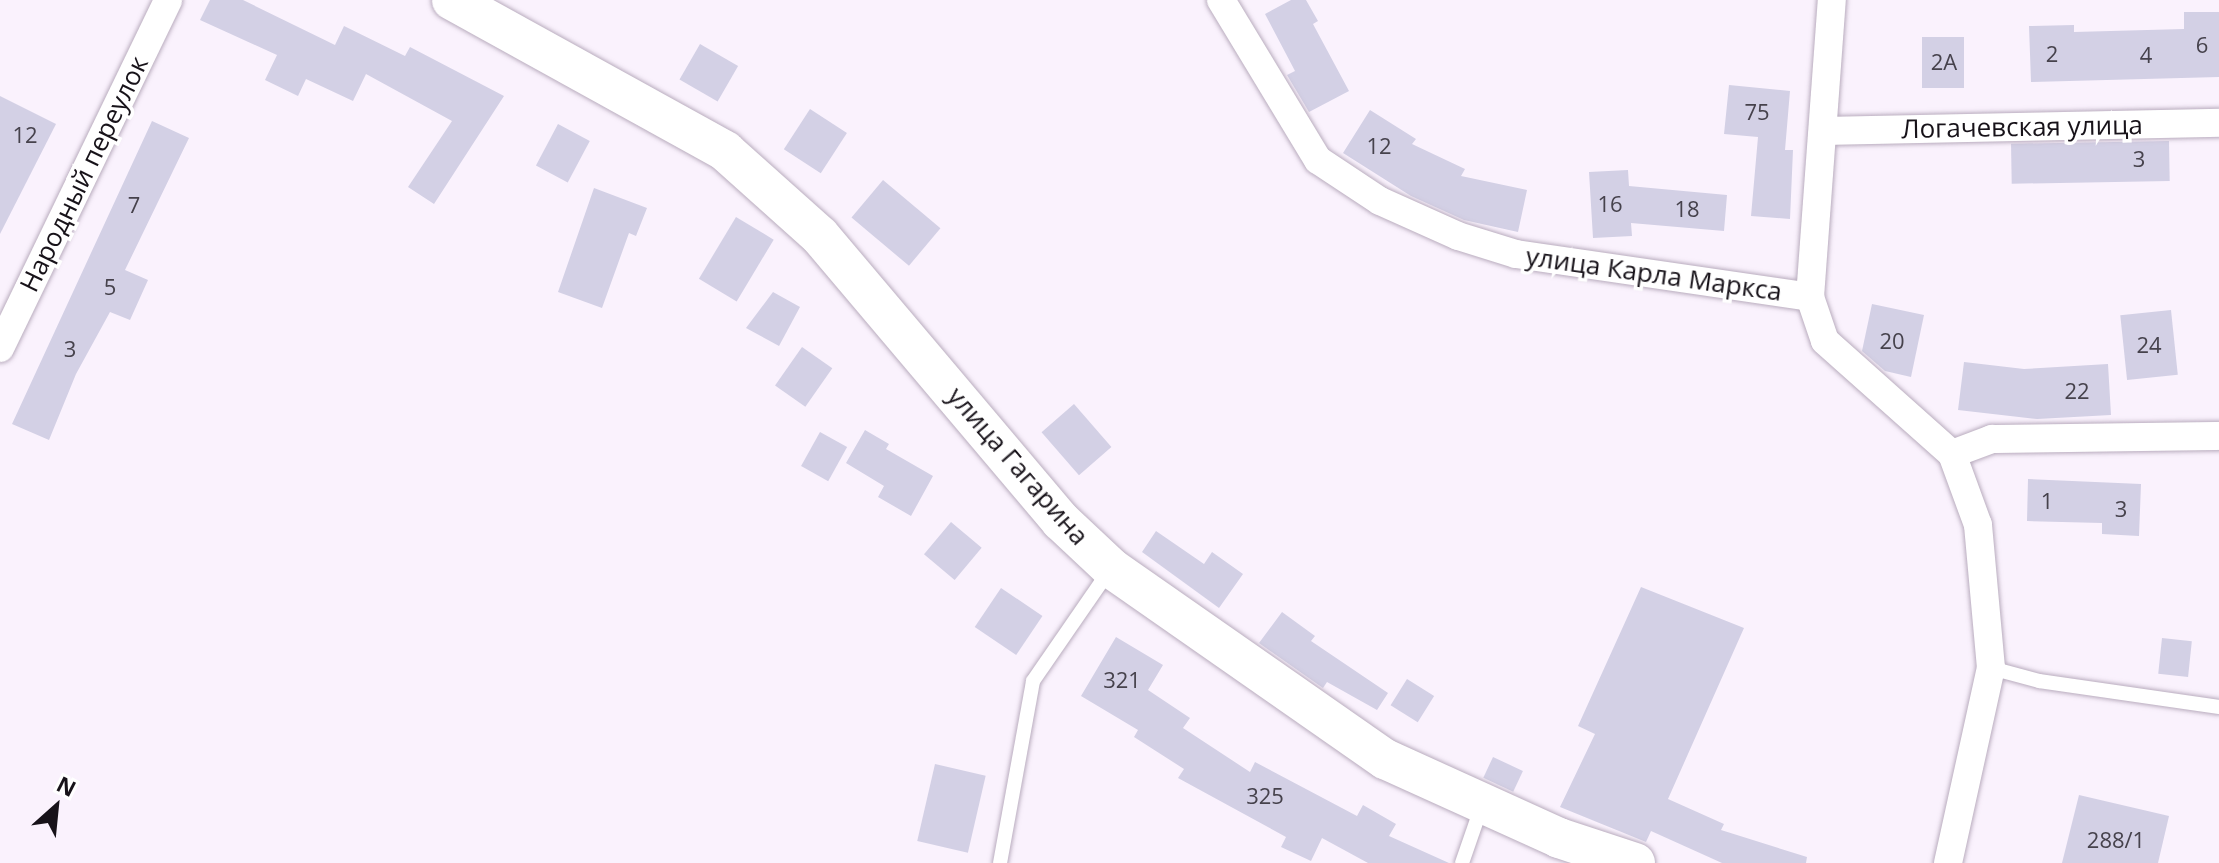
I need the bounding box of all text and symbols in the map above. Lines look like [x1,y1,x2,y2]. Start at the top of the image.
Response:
house number: 6 [2196,32,2208,58]
house number: 2 [2046,41,2058,67]
house number: 4 [2140,42,2152,68]
house number: 2А [1931,49,1957,75]
street label: Народный переулок [13,51,155,297]
house number: 75 [1744,99,1770,125]
street label: Логачевская улица [1901,109,2143,145]
house number: 12 [12,122,38,148]
house number: 12 [1366,133,1392,159]
house number: 3 [2133,146,2145,172]
house number: 16 [1597,191,1623,217]
house number: 7 [128,192,140,218]
house number: 18 [1674,196,1700,222]
street label: улица Карла Маркса [1524,241,1784,307]
house number: 5 [104,274,116,300]
house number: 20 [1879,328,1905,354]
house number: 24 [2136,332,2162,358]
house number: 3 [64,336,76,362]
house number: 22 [2064,378,2090,404]
street label: улица Гагарина [941,381,1095,551]
house number: 1 [2041,488,2053,514]
house number: 3 [2115,496,2127,522]
house number: 321 [1103,667,1141,693]
north arrow [16,767,96,847]
text: N [52,768,82,803]
house number: 325 [1246,783,1284,809]
house number: 288/1 [2087,827,2145,853]

